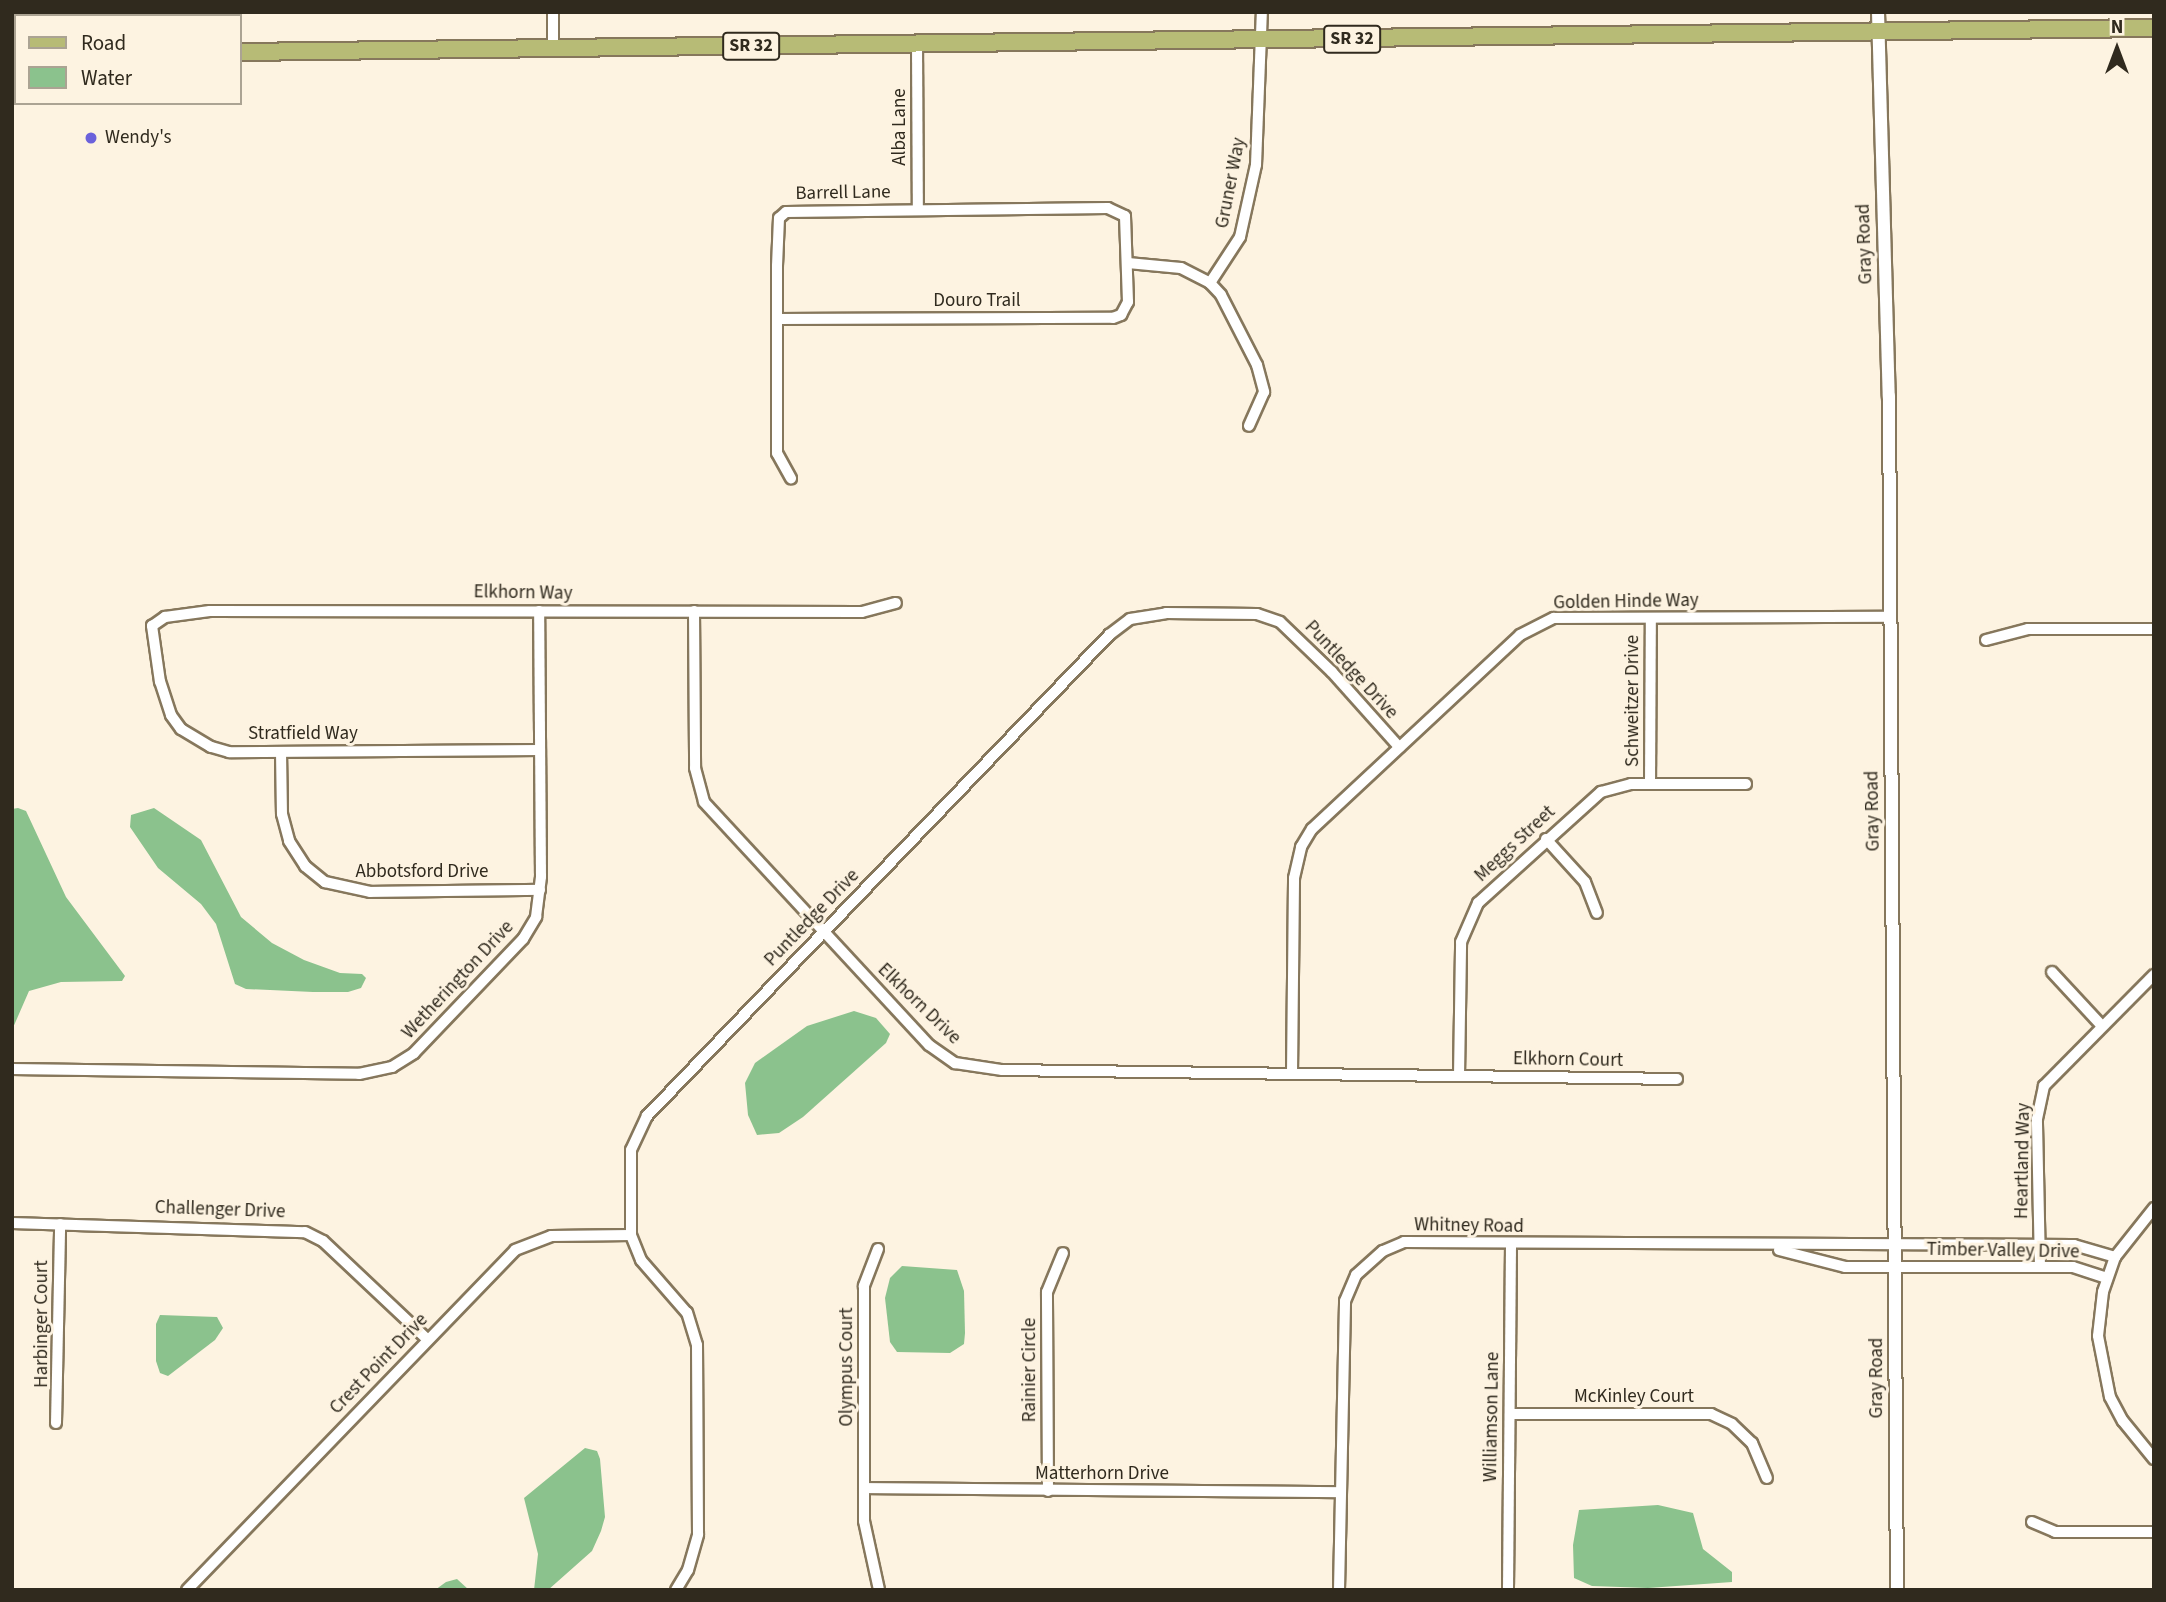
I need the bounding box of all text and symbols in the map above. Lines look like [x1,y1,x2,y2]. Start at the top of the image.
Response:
legend [14,14,242,105]
north arrow [2082,14,2152,84]
text: N [2111,14,2123,41]
road number: SR 32 [1322,24,1382,54]
text: Road [81,28,126,58]
road number: SR 32 [721,32,781,60]
text: Water [81,63,132,93]
street label: Alba Lane [889,88,911,166]
place label: Wendy's [105,127,171,149]
marker: Wendy's [83,130,99,146]
street label: Gruner Way [1211,136,1251,230]
street label: Barrell Lane [795,181,891,205]
street label: Gray Road [1852,203,1878,285]
street label: Douro Trail [933,290,1021,312]
street label: Elkhorn Way [473,581,573,605]
street label: Golden Hinde Way [1553,589,1699,615]
street label: Puntledge Drive [1300,616,1402,724]
street label: Schweitzer Drive [1622,635,1644,767]
street label: Stratfield Way [248,723,358,745]
street label: Gray Road [1861,770,1885,852]
street label: Meggs Street [1470,801,1560,887]
street label: Abbotsford Drive [355,861,489,883]
street label: Puntledge Drive [760,865,864,971]
street label: Wetherington Drive [397,916,519,1044]
street label: Elkhorn Drive [873,959,965,1049]
street label: Elkhorn Court [1513,1048,1623,1072]
street label: Heartland Way [2011,1103,2035,1219]
street label: Challenger Drive [154,1196,286,1224]
street label: Whitney Road [1414,1214,1524,1238]
street label: Timber Valley Drive [1926,1238,2080,1264]
street label: Harbinger Court [31,1260,53,1388]
street label: Olympus Court [836,1307,858,1427]
street label: Crest Point Drive [325,1309,433,1419]
street label: Rainier Circle [1019,1318,1041,1422]
street label: Gray Road [1866,1338,1888,1418]
street label: Williamson Lane [1479,1352,1505,1482]
street label: McKinley Court [1574,1386,1694,1408]
street label: Matterhorn Drive [1035,1463,1169,1485]

